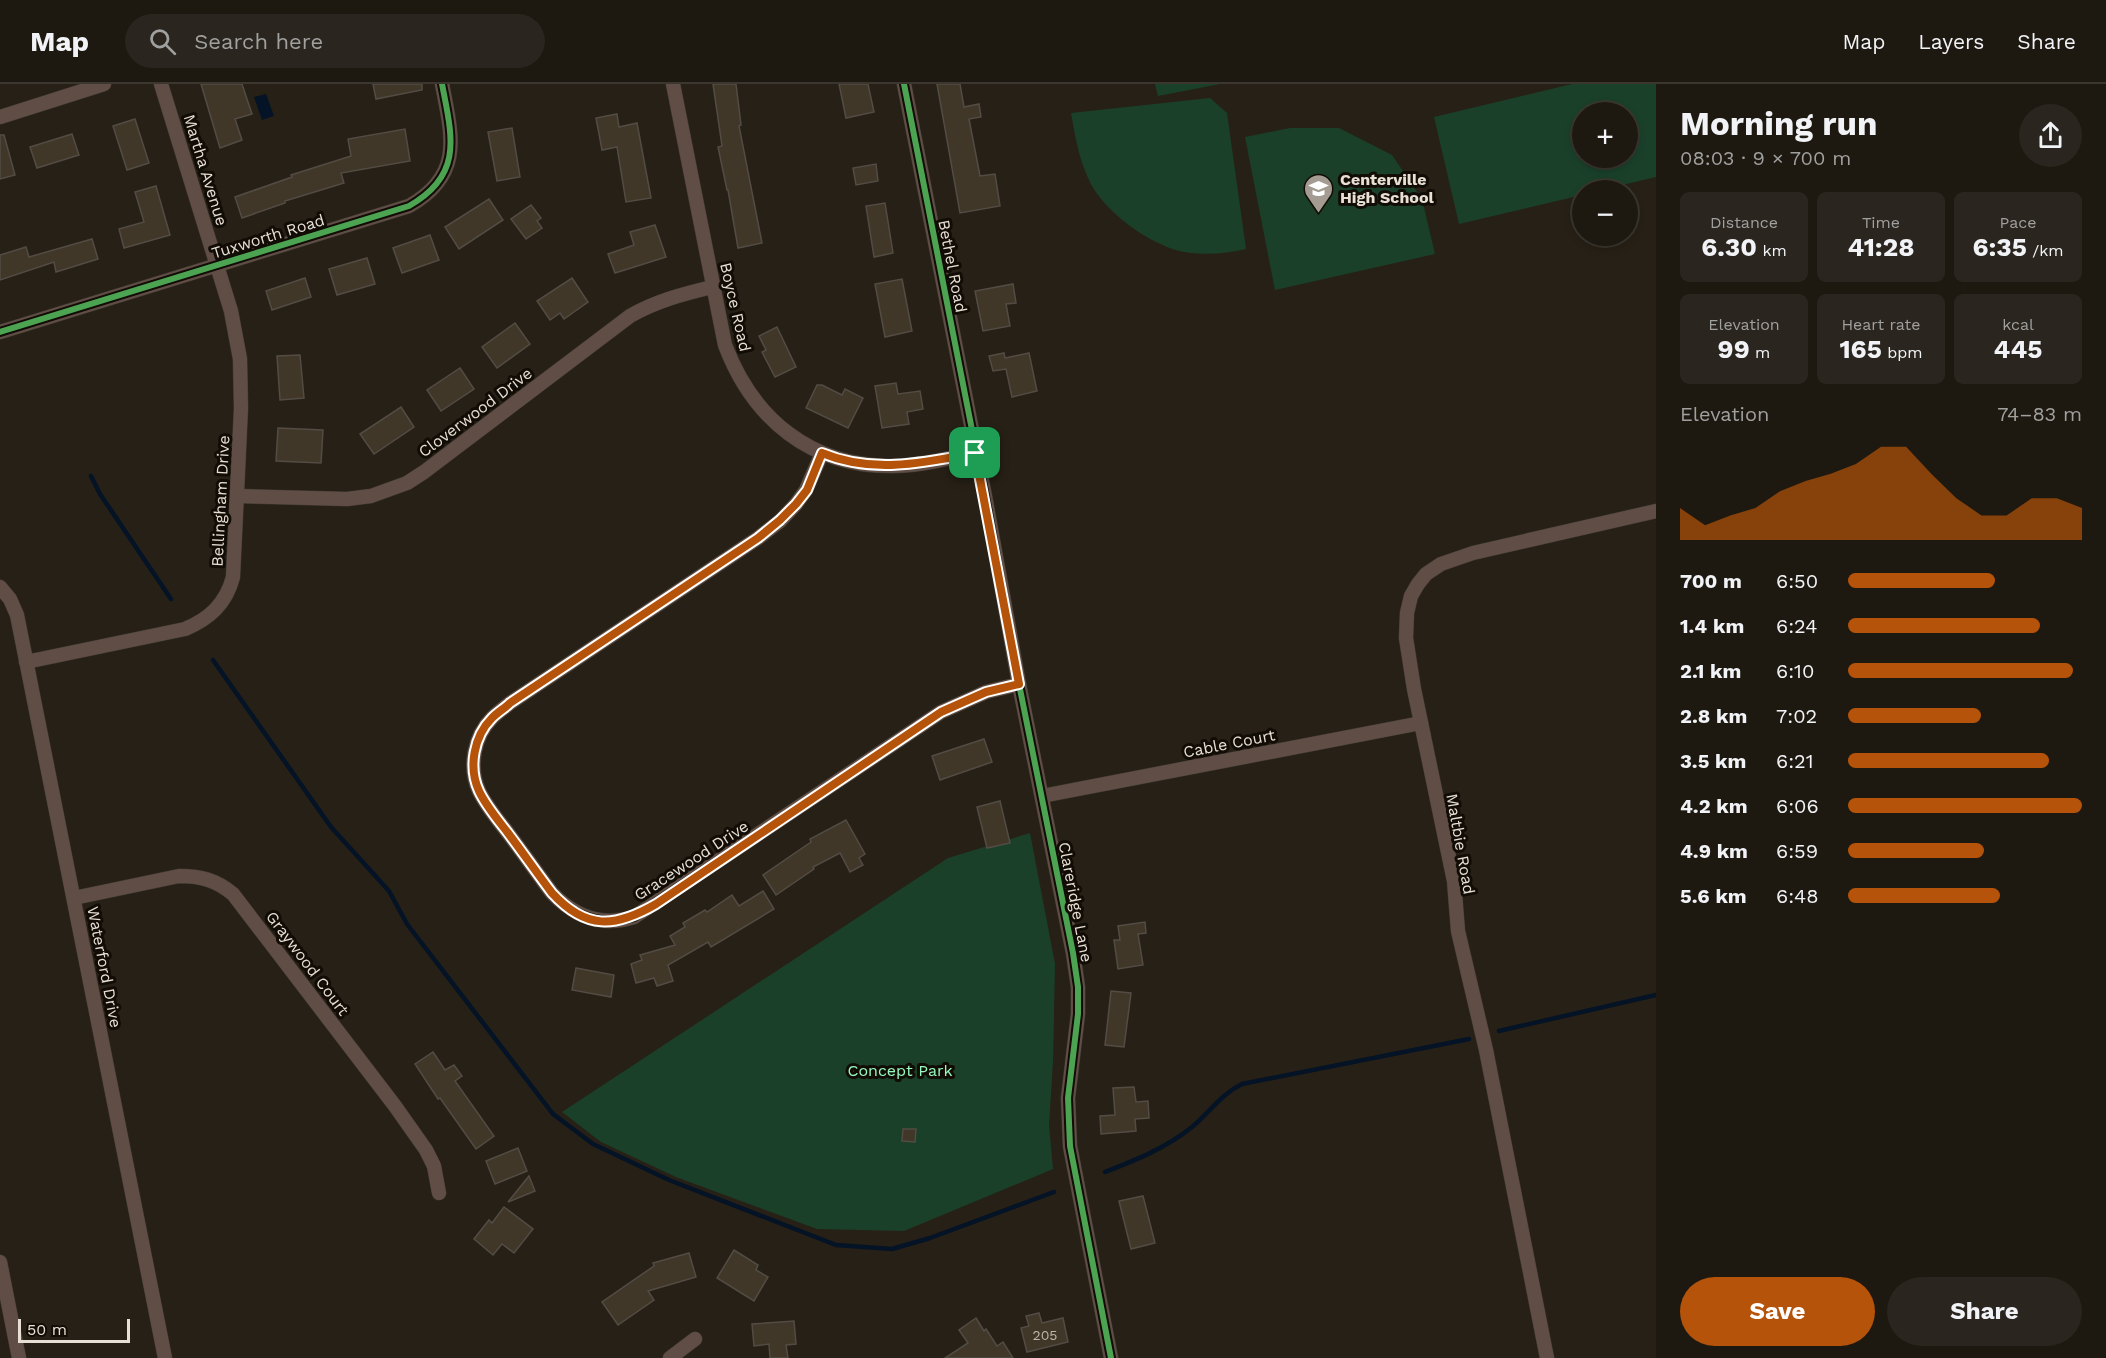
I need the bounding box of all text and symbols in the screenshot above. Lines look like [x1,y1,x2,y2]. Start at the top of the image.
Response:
search box [125,14,545,68]
text: Map [30,25,89,58]
icon: search [146,25,179,58]
text: Search here [194,29,323,54]
text: Map [1842,29,1885,54]
text: Layers [1918,29,1984,54]
text: Share [2017,29,2076,54]
map controls [1572,102,1638,246]
button: + [1572,102,1638,168]
text: Morning run [1680,104,1877,143]
button: share [2019,104,2082,167]
street label: Martha Avenue [180,112,231,228]
text: 08:03 · 9 × 700 m [1680,146,1851,170]
place label: Centerville High School [1340,170,1434,207]
school or university icon: Centerville High School [1303,172,1335,214]
button: − [1572,180,1638,246]
street label: Tuxworth Road [209,210,327,263]
text: Distance [1710,213,1778,232]
text: Time [1862,213,1900,232]
text: Pace [1999,213,2037,232]
street label: Bethel Road [934,218,971,314]
text: 6.30 [1701,232,1757,262]
text: 41:28 [1847,232,1915,262]
text: 6:35 [1972,232,2027,262]
text: km [1757,241,1787,260]
text: /km [2027,241,2064,260]
street label: Boyce Road [716,261,755,353]
text: Elevation [1708,315,1780,334]
text: Heart rate [1841,315,1921,334]
text: kcal [2002,315,2034,334]
text: 99 [1718,334,1750,364]
text: 165 [1839,334,1882,364]
text: 445 [1994,334,2042,364]
text: m [1750,343,1770,362]
text: bpm [1882,343,1923,362]
street label: Cloverwood Drive [415,364,536,461]
text: Elevation [1680,402,1769,426]
text: 74–83 m [1997,402,2082,426]
pin [949,427,1000,478]
street label: Bellingham Drive [208,435,233,567]
icon: arrive [958,436,991,469]
text: 700 m [1680,569,1742,593]
text: 6:50 [1776,569,1818,593]
text: 1.4 km [1680,614,1744,638]
text: 6:24 [1776,614,1817,638]
text: 2.1 km [1680,659,1741,683]
text: 6:10 [1776,659,1814,683]
text: 2.8 km [1680,704,1747,728]
text: 7:02 [1776,704,1817,728]
street label: Cable Court [1182,725,1277,762]
text: 3.5 km [1680,749,1746,773]
text: 6:21 [1776,749,1814,773]
street label: Maltbie Road [1442,792,1479,896]
text: 4.2 km [1680,794,1748,818]
text: 6:06 [1776,794,1819,818]
street label: Gracewood Drive [631,816,752,904]
text: 4.9 km [1680,839,1748,863]
text: 6:59 [1776,839,1818,863]
street label: Clareridge Lane [1055,840,1096,964]
text: 5.6 km [1680,884,1747,908]
text: 6:48 [1776,884,1819,908]
street label: Waterford Drive [83,905,126,1029]
street label: Graywood Court [262,907,353,1019]
park label: Concept Park [847,1061,953,1080]
button: Save [1680,1277,1875,1346]
button: Share [1887,1277,2082,1346]
scale bar [18,1316,130,1344]
text: 50 m [27,1320,67,1339]
house number: 205 [1032,1327,1058,1343]

